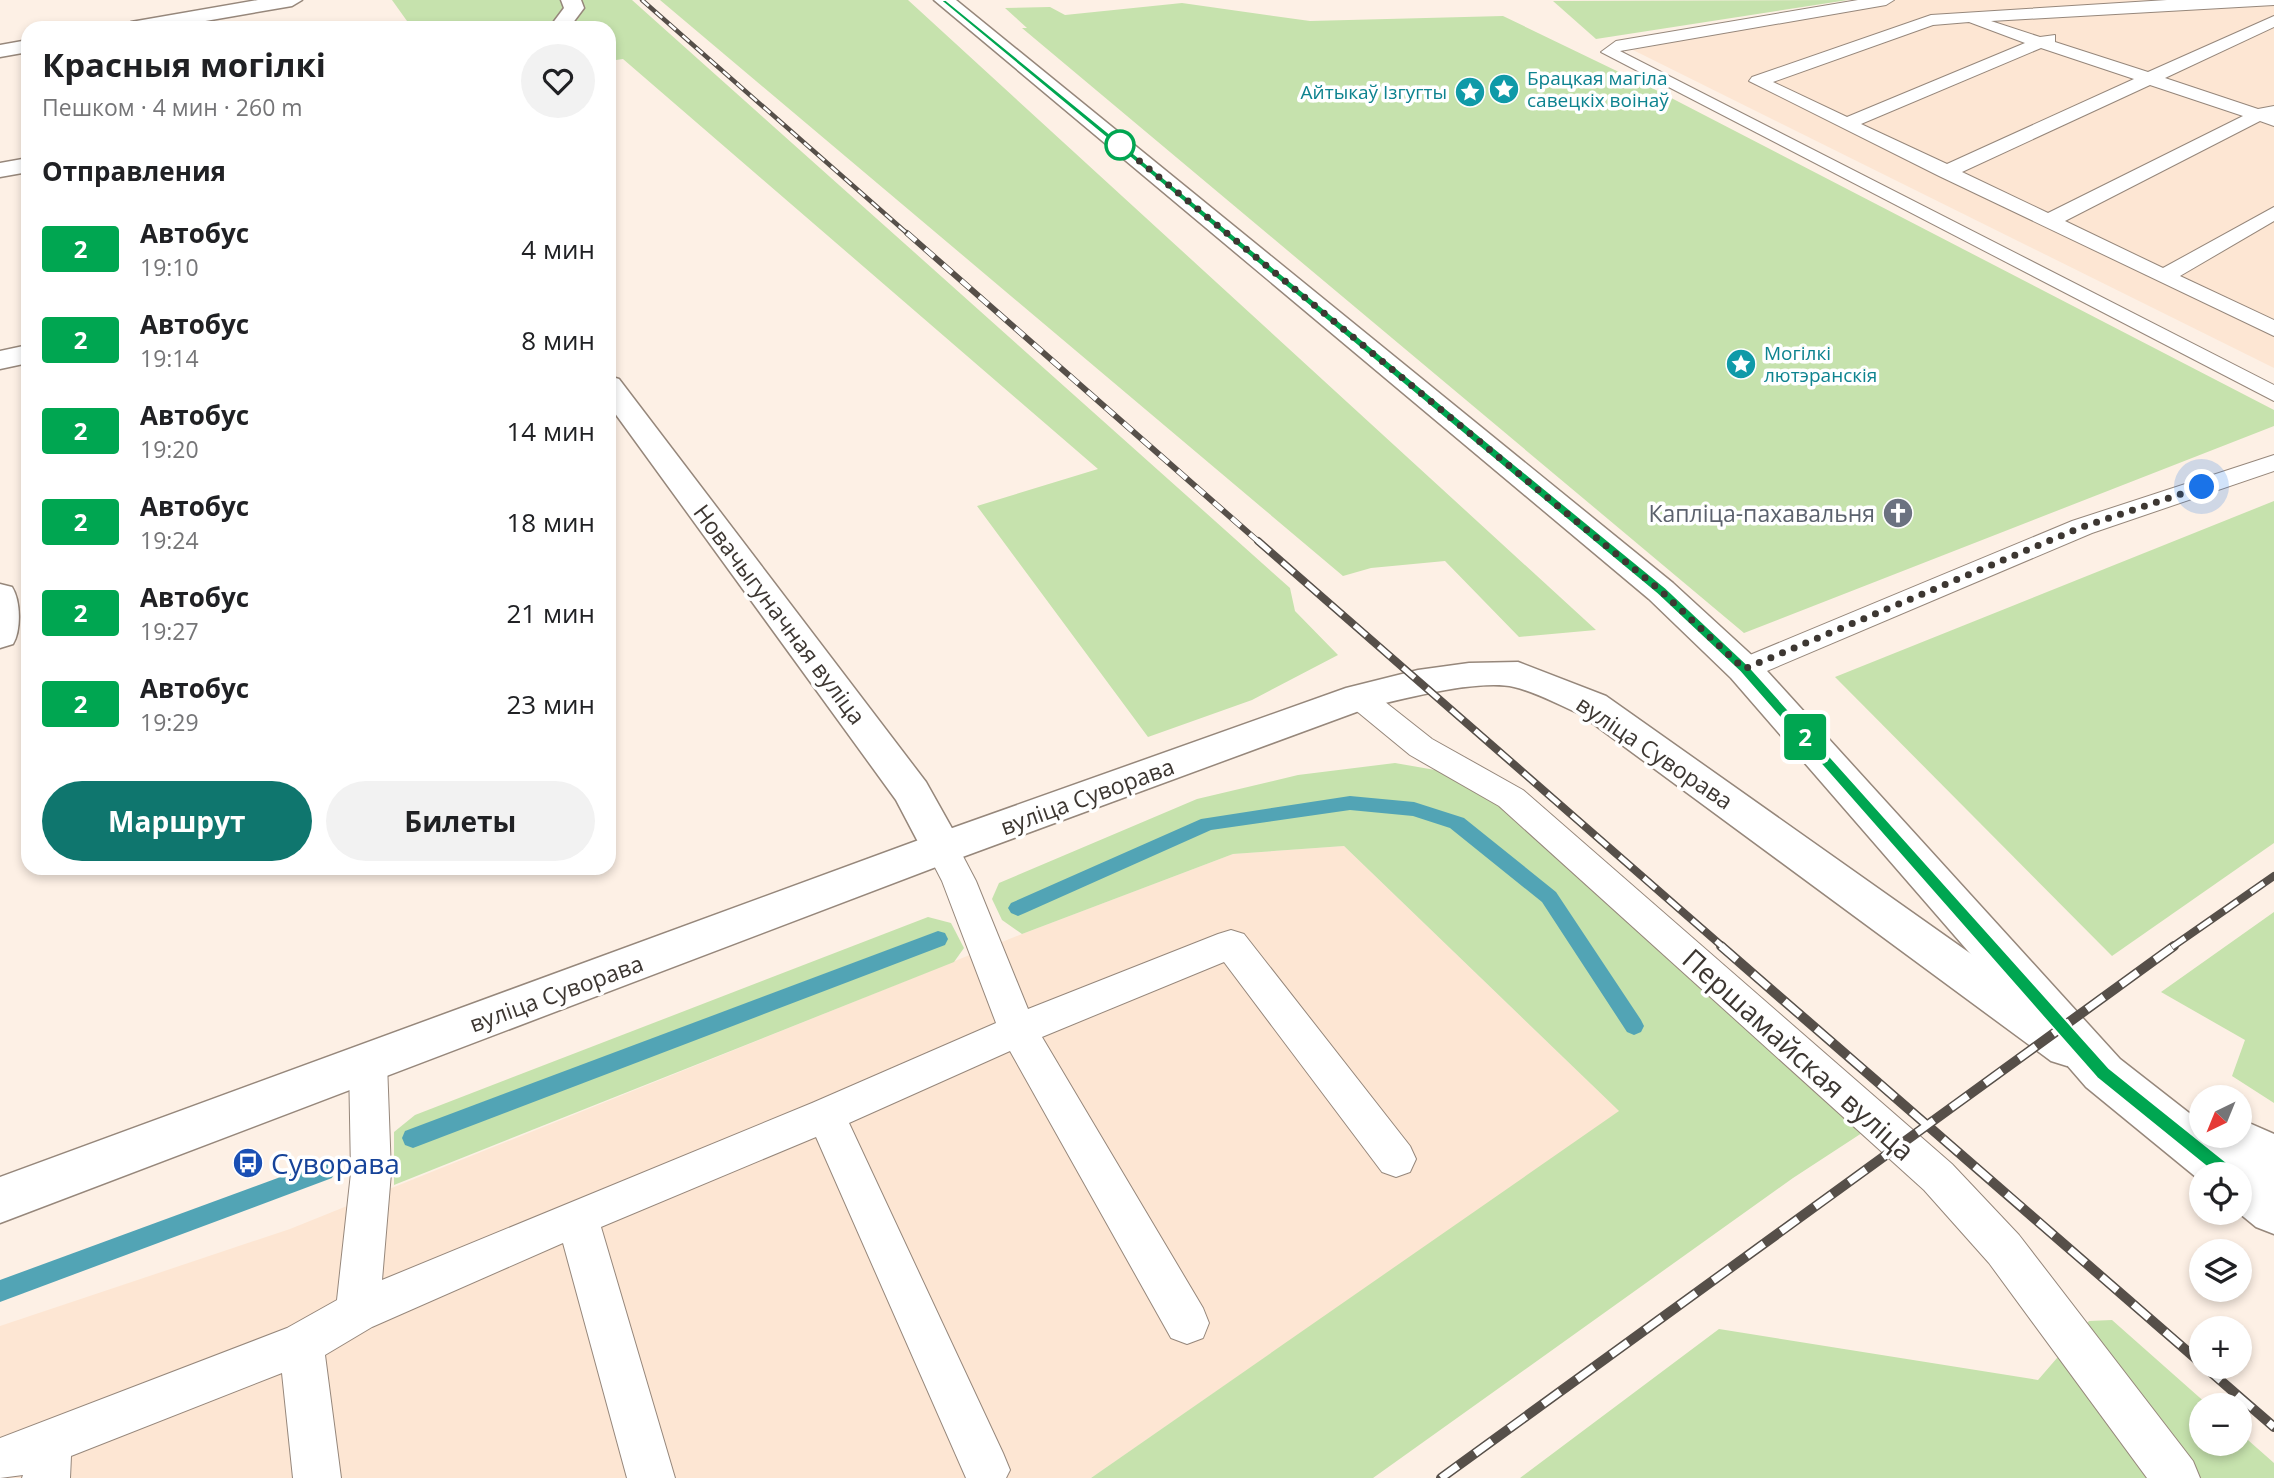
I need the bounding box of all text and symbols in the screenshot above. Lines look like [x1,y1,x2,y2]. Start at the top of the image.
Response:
text: Красныя могілкі [42,42,326,87]
button: heart [521,44,595,118]
place label: Брацкая магіла савецкіх воінаў [1527,65,1669,113]
place icon: Брацкая магіла савецкіх воінаў [1487,72,1521,106]
place icon: Айтыкаў Ізгугты [1453,75,1487,109]
place label: Айтыкаў Ізгугты [1301,79,1447,105]
text: Пешком · 4 мин · 260 m [42,91,303,123]
unlabelled marker [1105,130,1135,160]
text: Отправления [42,153,226,189]
text: Автобус [140,215,249,251]
text: 4 мин [521,231,595,267]
text: 2 [74,232,87,265]
text: 19:10 [140,251,199,283]
text: Автобус [140,306,249,342]
text: 8 мин [521,322,595,358]
text: 2 [74,323,87,356]
place label: Могілкі лютэранскія [1764,340,1877,388]
text: 19:14 [140,342,199,374]
place icon: Могілкі лютэранскія [1724,347,1758,381]
text: Автобус [140,397,249,433]
text: 14 мин [506,413,595,449]
text: 2 [74,414,87,447]
text: 19:20 [140,433,199,465]
your location [2184,469,2219,504]
text: Автобус [140,488,249,524]
church icon: Капліца-пахавальня [1881,496,1915,530]
street label: Новачыгуначная вуліца [687,497,873,731]
place label: Капліца-пахавальня [1649,497,1875,529]
text: 18 мин [506,504,595,540]
text: 2 [74,505,87,538]
text: 19:24 [140,524,199,556]
text: Автобус [140,579,249,615]
text: 21 мин [506,595,595,631]
text: 2 [74,596,87,629]
text: 19:27 [140,615,199,647]
text: Автобус [140,670,249,706]
text: 23 мин [506,686,595,722]
text: 2 [74,687,87,720]
street label: вуліца Суворава [1570,688,1740,816]
text: 19:29 [140,706,199,738]
line badge: 2 [1782,714,1828,760]
text: 2 [1798,720,1812,753]
street label: вуліца Суворава [996,750,1178,842]
button: Маршрут [42,781,312,861]
button: Билеты [326,781,595,861]
street label: Першамайская вуліца [1675,939,1923,1169]
street label: вуліца Суворава [465,947,647,1039]
north arrow [2189,1085,2252,1148]
map controls [2189,1085,2252,1456]
place label: Суворава [271,1144,400,1182]
bus stop icon: Суворава [231,1146,265,1180]
button: locate [2189,1162,2252,1225]
button: layers [2189,1239,2252,1302]
button: + [2189,1316,2252,1379]
button: − [2189,1393,2252,1456]

